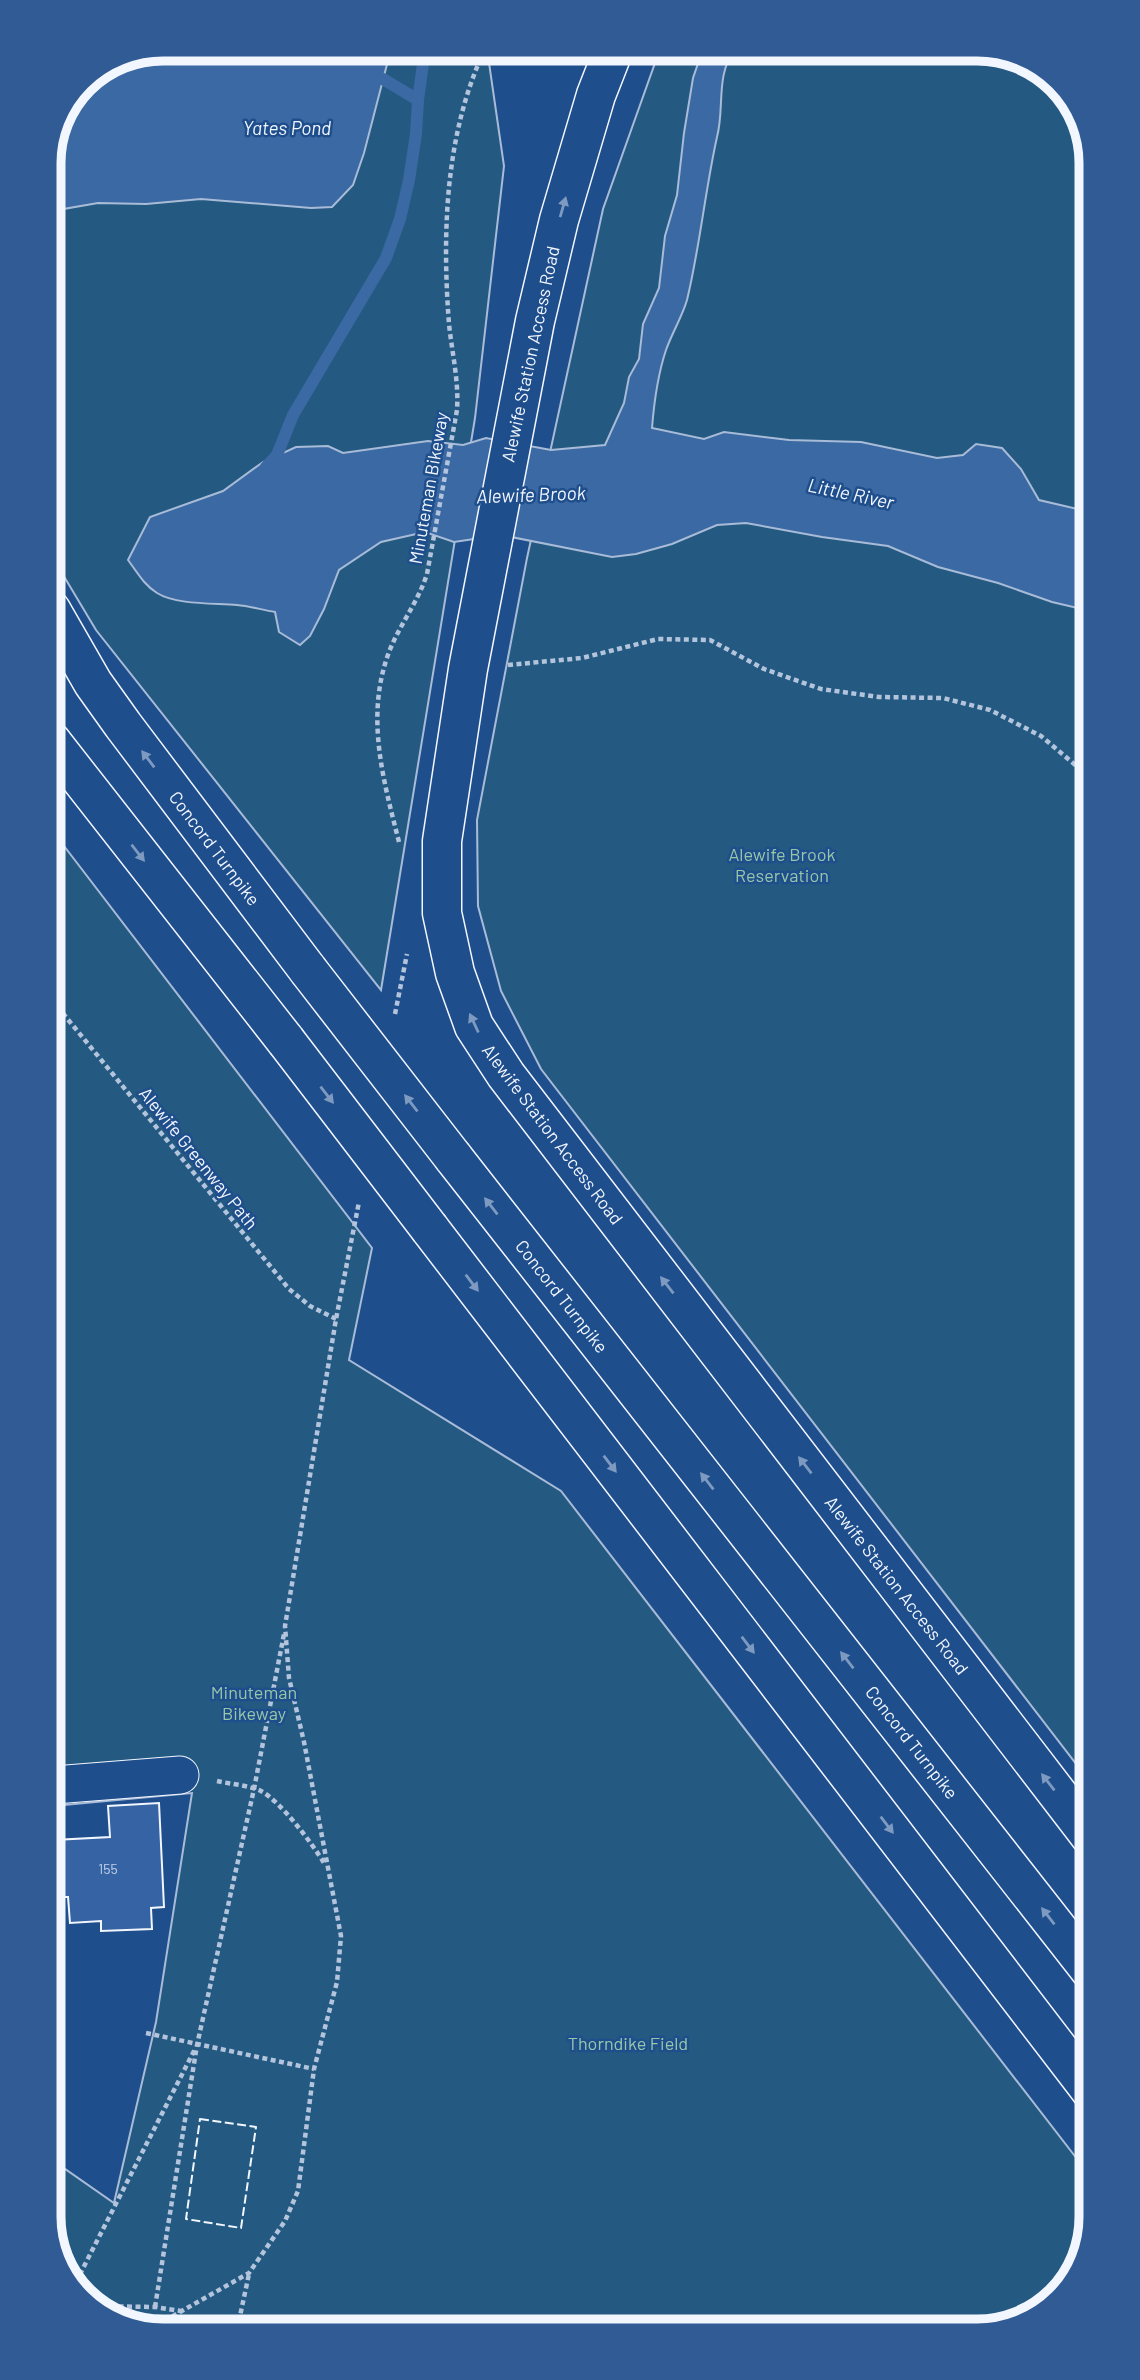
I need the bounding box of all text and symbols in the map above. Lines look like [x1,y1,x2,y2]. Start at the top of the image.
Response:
water label: Yates Pond [243,116,331,139]
one-way arrow [558,195,569,217]
street label: Alewife Station Access Road [496,244,564,464]
street label: Minuteman Bikeway [404,410,452,566]
water label: Little River [806,473,897,514]
water label: Alewife Brook [476,481,587,507]
one-way arrow [142,750,156,768]
street label: Concord Turnpike [165,786,265,910]
one-way arrow [131,843,146,861]
park label: Alewife Brook Reservation [728,843,836,886]
one-way arrow [469,1013,480,1033]
street label: Alewife Station Access Road [478,1039,628,1229]
street label: Alewife Greenway Path [135,1082,263,1234]
one-way arrow [320,1086,334,1104]
one-way arrow [403,1094,418,1112]
one-way arrow [484,1197,499,1215]
street label: Concord Turnpike [511,1235,613,1357]
one-way arrow [464,1274,479,1292]
one-way arrow [660,1276,674,1294]
one-way arrow [603,1455,617,1473]
one-way arrow [798,1457,813,1475]
one-way arrow [700,1472,715,1490]
street label: Alewife Station Access Road [820,1491,974,1679]
one-way arrow [741,1635,756,1653]
one-way arrow [841,1651,855,1669]
park label: Minuteman Bikeway [211,1681,297,1724]
street label: Concord Turnpike [861,1681,963,1803]
one-way arrow [1042,1773,1056,1791]
one-way arrow [879,1816,893,1834]
house number: 155 [98,1860,118,1877]
one-way arrow [1041,1908,1056,1926]
park label: Thorndike Field [568,2032,688,2054]

